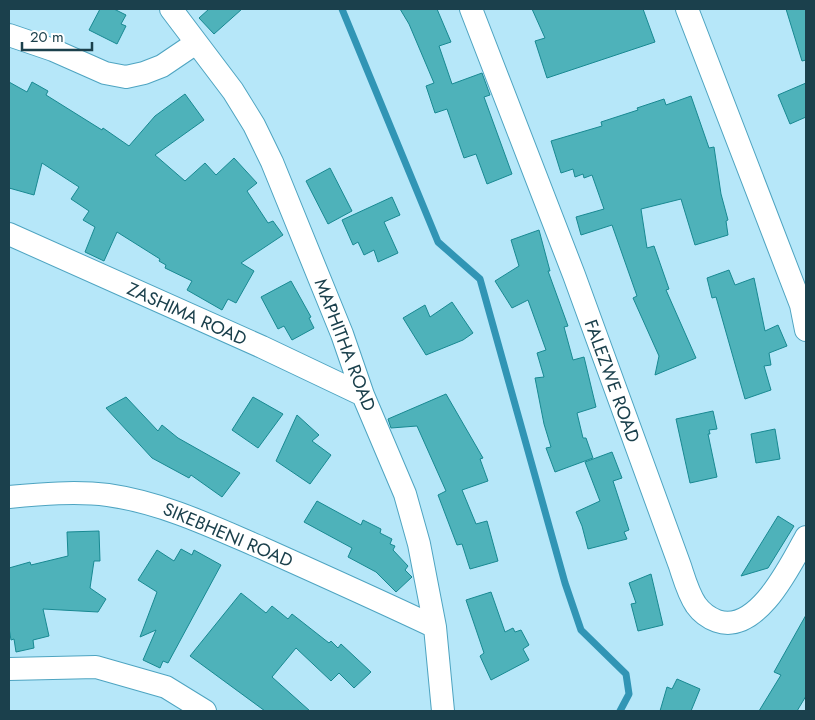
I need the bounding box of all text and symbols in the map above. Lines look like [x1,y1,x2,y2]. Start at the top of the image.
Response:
scale bar [22,20,92,52]
text: 20 m [30,26,64,48]
street label: MAPHITHA ROAD [308,275,382,415]
street label: ZASHIMA ROAD [123,276,251,352]
street label: FALEZWE ROAD [578,316,646,446]
street label: SIKEBHENI ROAD [159,496,297,574]

